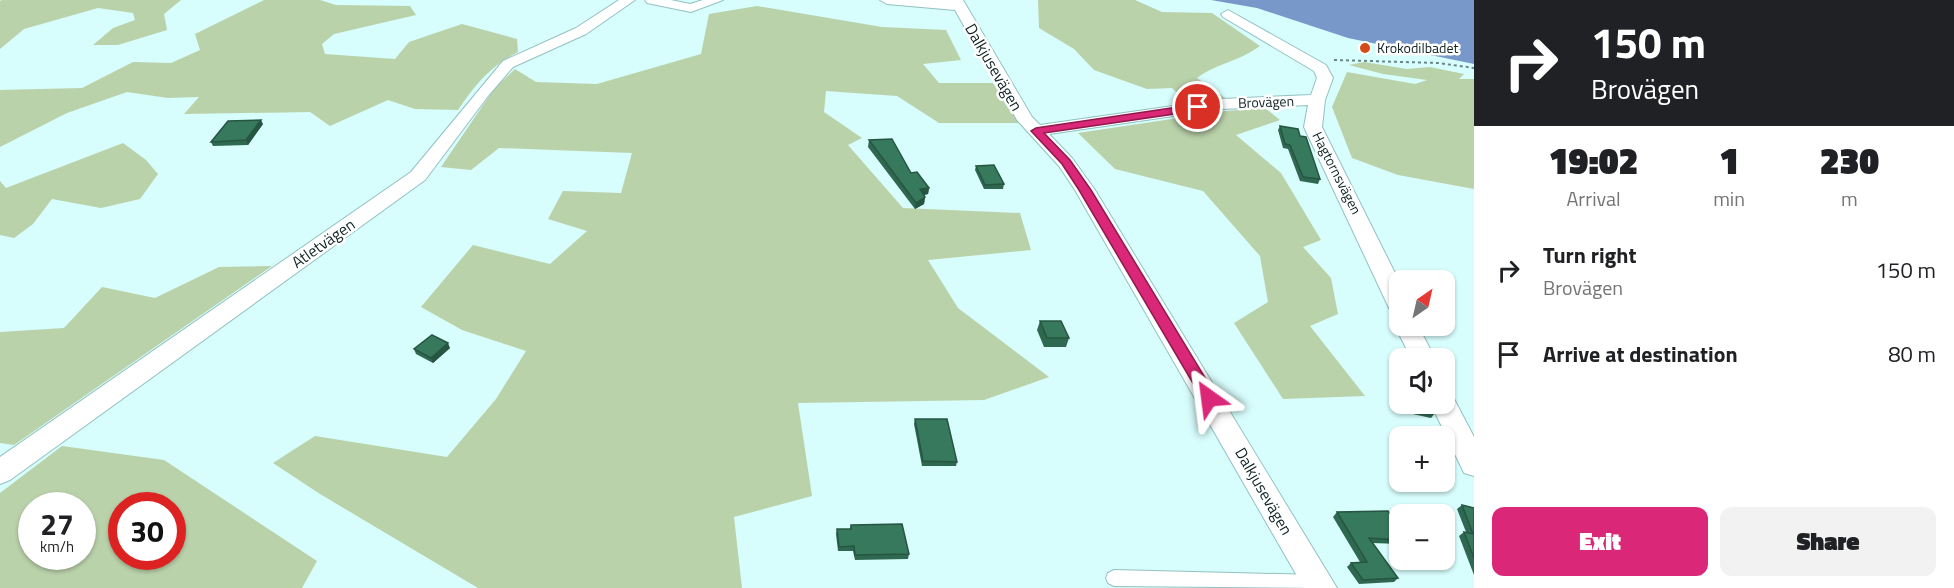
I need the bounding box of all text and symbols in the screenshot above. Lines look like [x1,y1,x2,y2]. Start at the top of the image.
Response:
text: 150 m [1591,10,1706,74]
street label: Dalkjusevägen [959,19,1029,115]
icon: right [1492,24,1570,102]
place label: Krokodilbadet [1377,37,1458,58]
marker: Krokodilbadet [1358,41,1372,55]
text: Brovägen [1591,68,1699,109]
pin [1172,81,1223,132]
icon: arrive [1181,90,1214,123]
street label: Brovägen [1238,90,1294,113]
street label: Hagtornsvägen [1308,128,1367,218]
text: 19:02 [1549,133,1638,188]
text: 1 [1719,133,1739,188]
text: 230 [1820,133,1879,188]
text: Arrival [1566,183,1621,214]
text: min [1713,183,1745,214]
text: m [1841,183,1858,214]
street label: Atletvägen [286,212,360,274]
text: Turn right [1543,238,1637,272]
text: 150 m [1876,253,1936,287]
icon: right [1492,254,1525,287]
north arrow [1389,270,1455,336]
map controls [1389,270,1455,570]
text: Brovägen [1543,272,1623,303]
text: Arrive at destination [1543,337,1738,371]
text: 80 m [1888,337,1936,371]
icon: arrive [1492,338,1525,371]
button: sound [1389,348,1455,414]
position arrow [1177,366,1241,430]
button: + [1389,426,1455,492]
street label: Dalkjusevägen [1229,443,1299,539]
speed limit sign: 30 [108,492,186,570]
text: 27 [40,501,74,547]
button: − [1389,504,1455,570]
button: Exit [1492,507,1708,576]
button: Share [1720,507,1936,576]
text: km/h [40,535,74,558]

